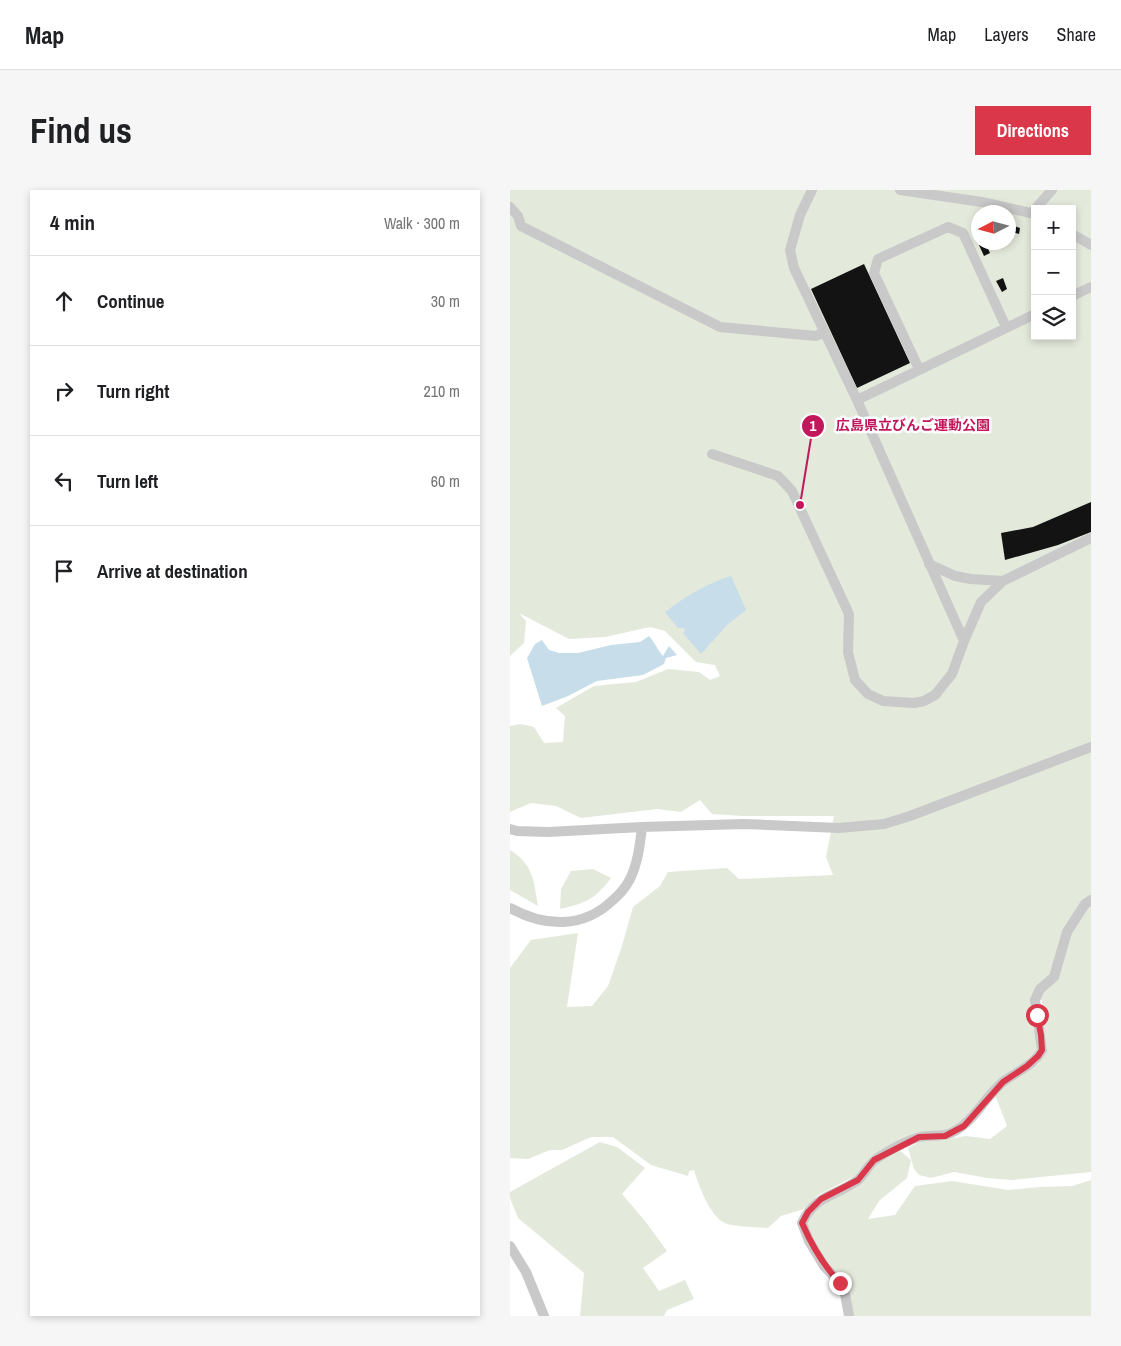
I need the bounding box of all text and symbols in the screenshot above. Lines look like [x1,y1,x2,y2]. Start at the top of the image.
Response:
text: Map [25,19,64,51]
text: Map [928,22,956,47]
text: Layers [984,22,1029,47]
text: Share [1057,22,1096,47]
button: Directions [975,106,1091,155]
text: Find us [30,107,132,154]
north arrow [971,205,1016,250]
map controls [1031,205,1076,340]
button: + [1031,205,1076,250]
text: 4 min [50,208,95,237]
text: Walk · 300 m [384,212,460,234]
button: − [1031,250,1076,295]
icon: ahead [50,287,78,315]
text: Continue [97,288,165,314]
text: 30 m [431,290,460,312]
button: layers [1031,295,1076,340]
icon: right [50,377,78,405]
text: Turn right [97,378,169,404]
text: 210 m [424,380,460,402]
callout: 広島県立びんご運動公園 [801,411,1000,440]
text: 1 [810,415,817,436]
text: 広島県立びんご運動公園 [836,416,990,434]
icon: left [50,467,78,495]
text: Turn left [97,468,158,494]
text: 60 m [431,470,460,492]
icon: arrive [50,557,78,585]
text: Arrive at destination [97,558,248,584]
route start [1026,1004,1049,1027]
route end [829,1272,852,1295]

